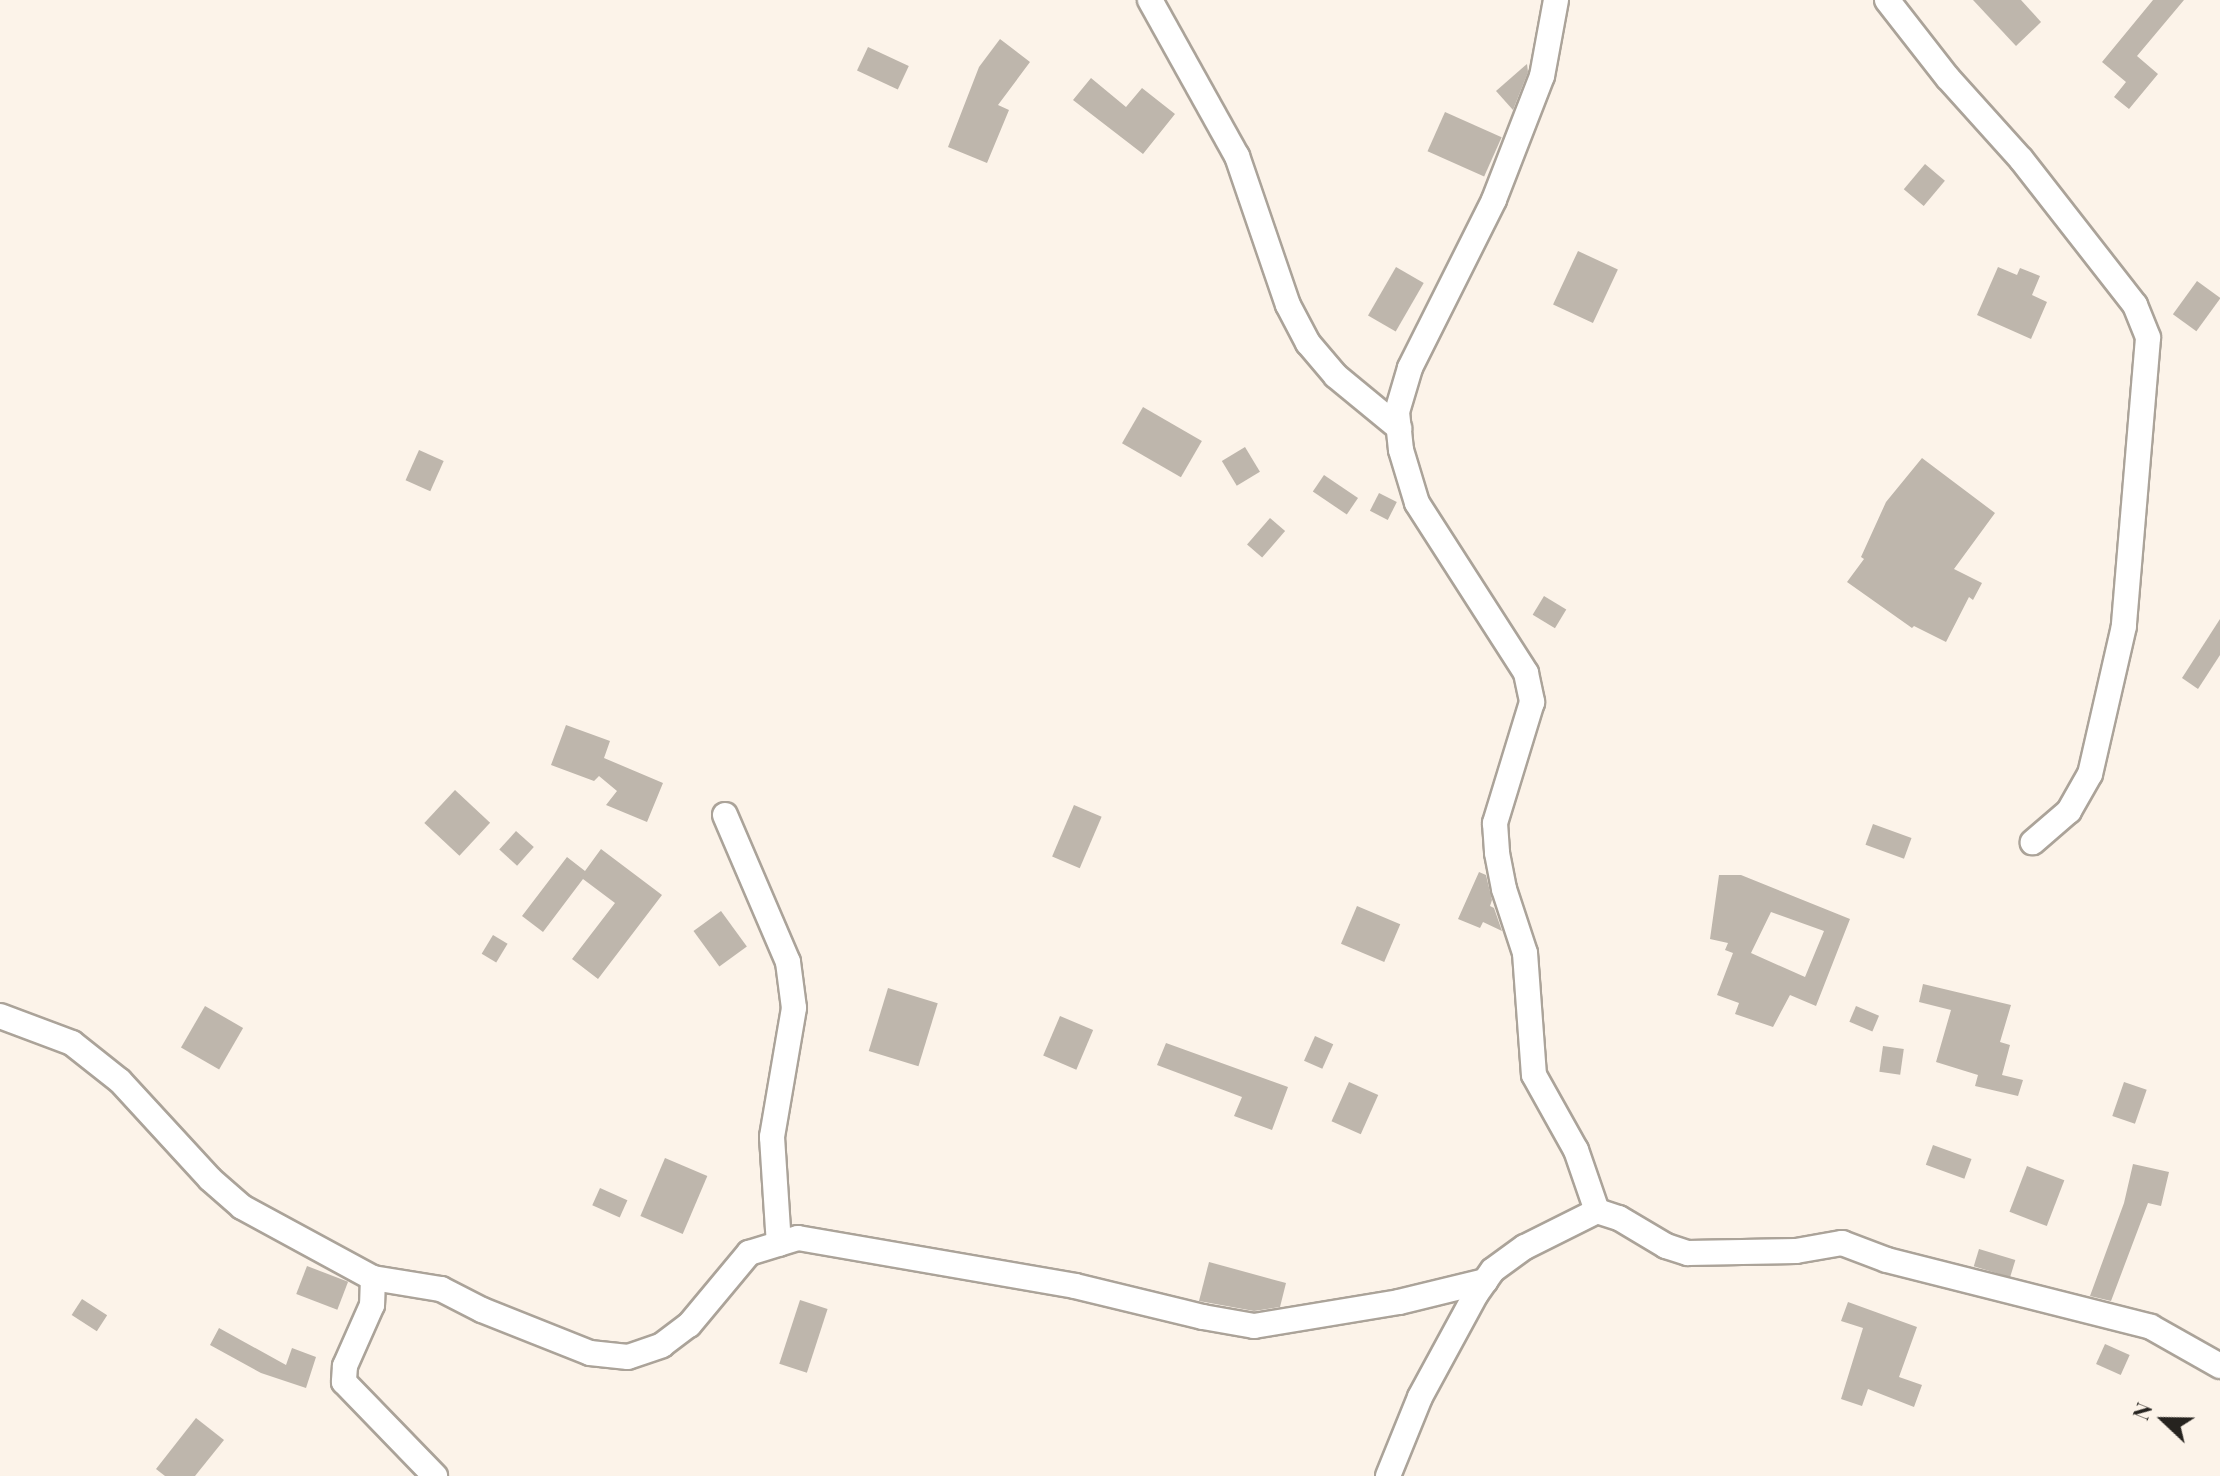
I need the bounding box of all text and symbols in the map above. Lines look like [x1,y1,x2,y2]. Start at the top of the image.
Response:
north arrow [2124,1380,2204,1460]
text: N [2125,1398,2159,1424]

